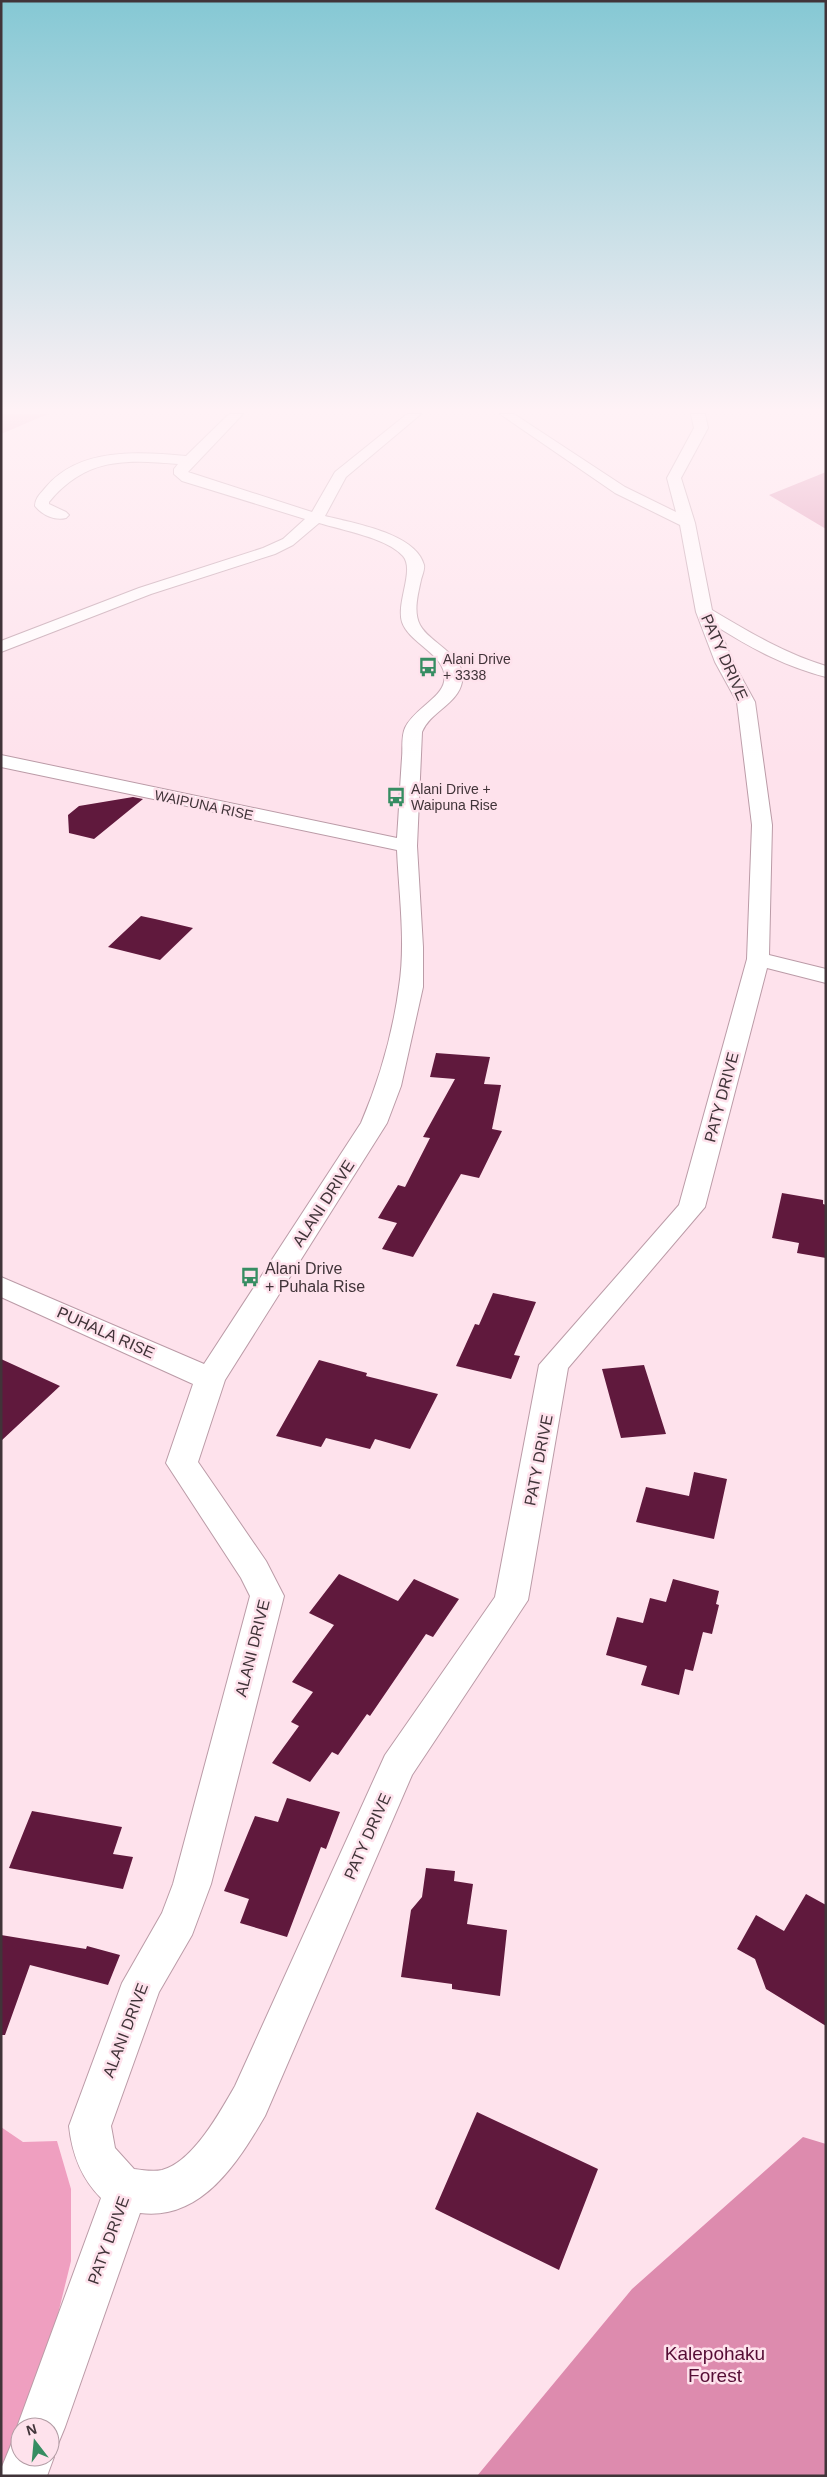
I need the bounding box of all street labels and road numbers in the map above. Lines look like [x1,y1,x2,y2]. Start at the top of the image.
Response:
street label: PATY DRIVE [698,612,751,703]
street label: WAIPUNA RISE [153,787,255,823]
street label: PATY DRIVE [701,1050,742,1144]
street label: ALANI DRIVE [289,1157,358,1250]
street label: PUHALA RISE [54,1303,157,1362]
street label: PATY DRIVE [521,1413,556,1507]
street label: ALANI DRIVE [232,1598,273,1698]
street label: PATY DRIVE [341,1791,394,1882]
street label: ALANI DRIVE [100,1981,151,2080]
street label: PATY DRIVE [85,2194,132,2287]

